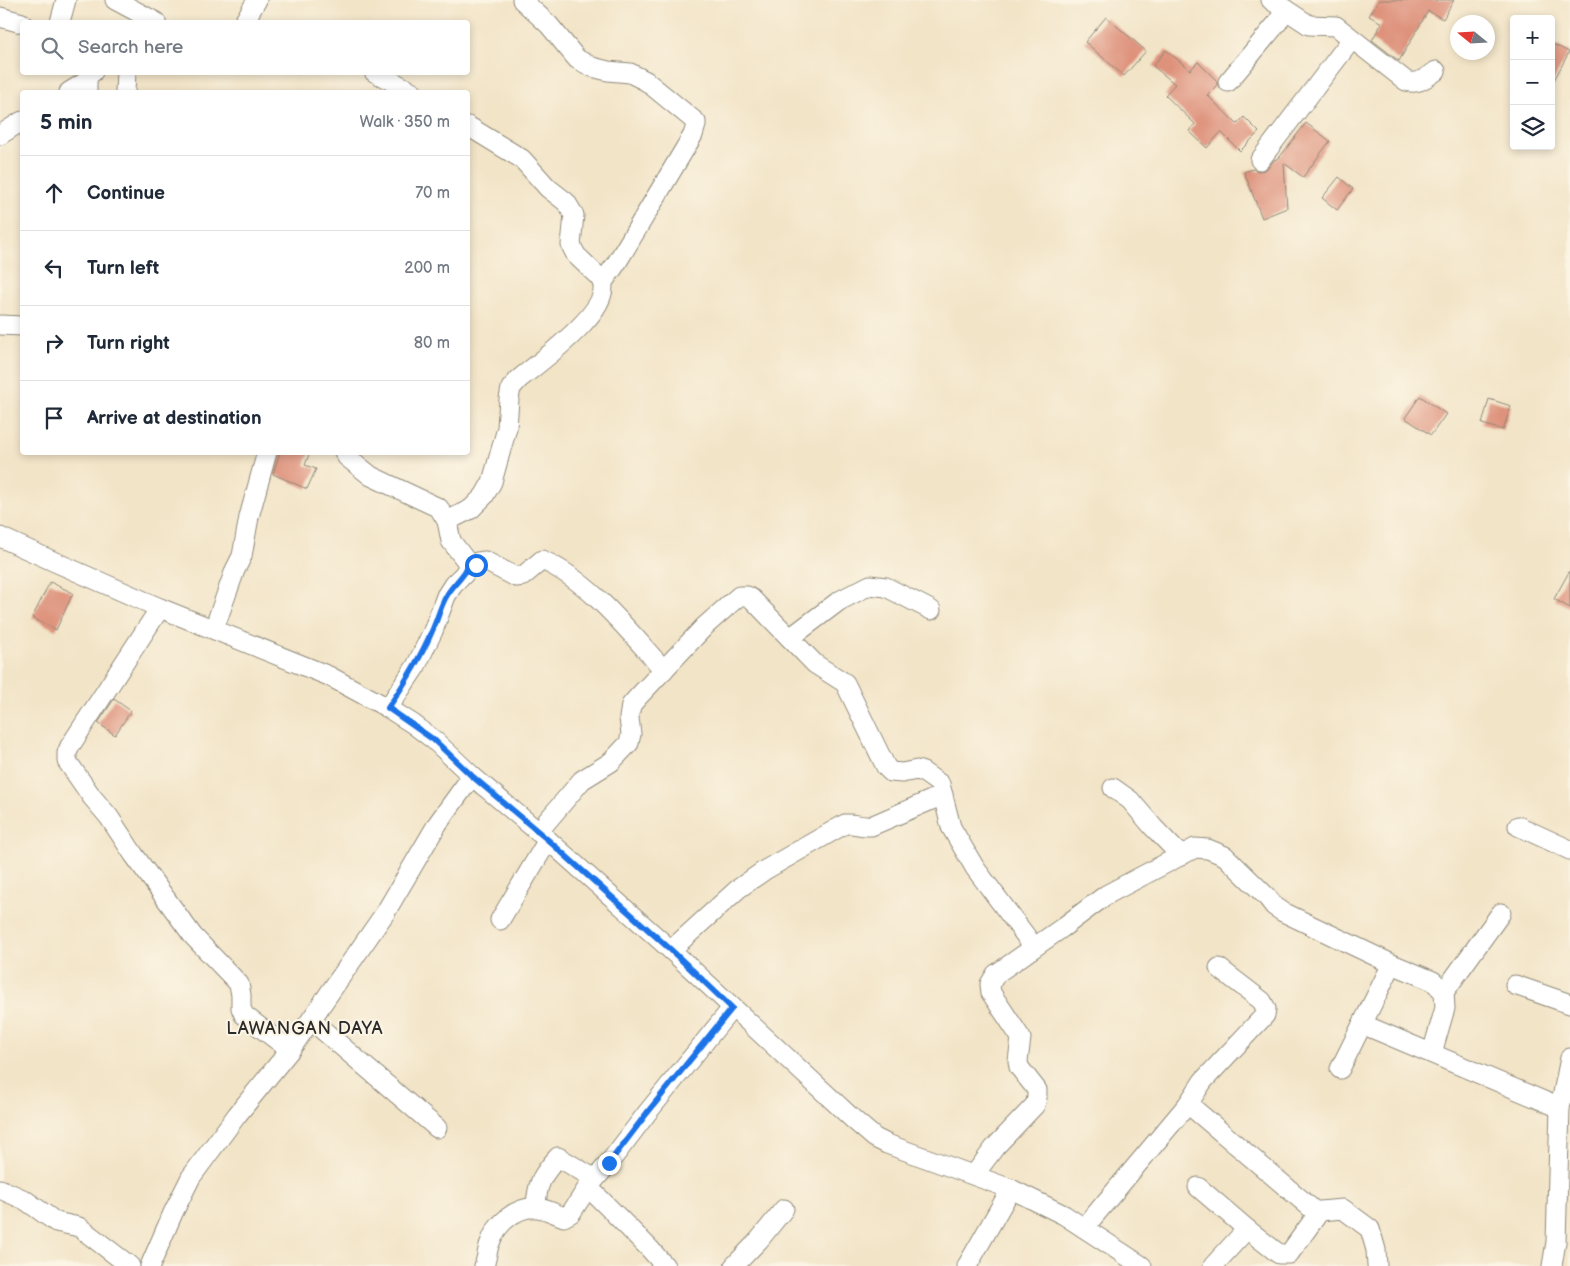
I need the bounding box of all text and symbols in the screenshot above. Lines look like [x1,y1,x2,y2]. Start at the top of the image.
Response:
north arrow [1450,15,1495,60]
map controls [1510,15,1555,150]
button: + [1510,15,1555,60]
search box [20,20,470,75]
icon: search [38,34,66,62]
text: Search here [78,36,183,59]
button: − [1510,60,1555,105]
button: layers [1510,105,1555,150]
text: 5 min [40,110,93,135]
text: Walk · 350 m [359,113,450,132]
icon: ahead [40,179,68,207]
text: Continue [87,182,165,205]
text: 70 m [415,184,450,203]
icon: left [40,254,68,282]
text: Turn left [87,257,159,280]
text: 200 m [404,259,450,278]
icon: right [40,329,68,357]
text: Turn right [87,332,170,355]
text: 80 m [414,334,450,353]
icon: arrive [40,404,68,432]
text: Arrive at destination [87,407,262,430]
route start [465,554,488,577]
district label: LAWANGAN DAYA [226,1018,384,1039]
route end [598,1152,621,1175]

